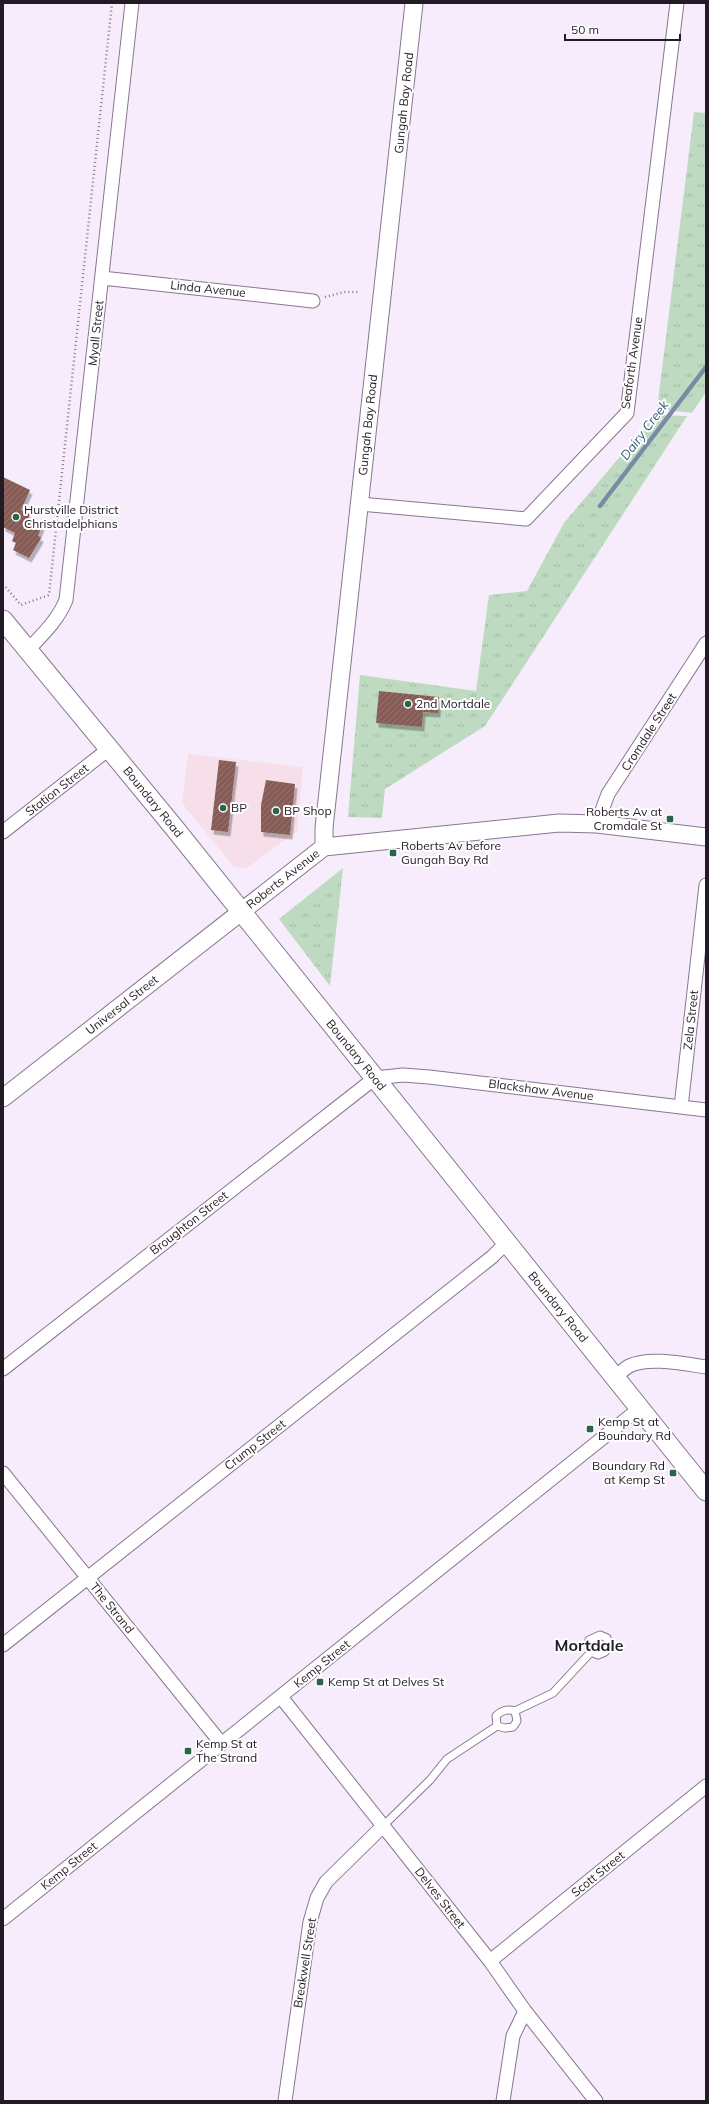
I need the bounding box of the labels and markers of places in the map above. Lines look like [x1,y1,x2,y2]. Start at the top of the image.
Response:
place label: Hurstville District Christadelphians [24,502,118,531]
marker: Hurstville District Christadelphians [11,512,21,522]
place label: 2nd Mortdale [416,696,490,711]
marker: 2nd Mortdale [403,699,413,709]
place label: BP [231,800,247,815]
marker: BP [218,803,228,813]
place label: BP Shop [284,803,332,818]
place label: Roberts Av at Cromdale St [586,804,662,833]
marker: BP Shop [271,806,281,816]
marker: Roberts Av at Cromdale St [665,814,675,824]
place label: Roberts Av before Gungah Bay Rd [401,838,501,867]
marker: Roberts Av before Gungah Bay Rd [388,848,398,858]
place label: Kemp St at Boundary Rd [598,1414,671,1443]
marker: Kemp St at Boundary Rd [585,1424,595,1434]
place label: Boundary Rd at Kemp St [592,1458,665,1487]
marker: Boundary Rd at Kemp St [668,1468,678,1478]
place label: Kemp St at Delves St [328,1674,444,1689]
marker: Kemp St at Delves St [315,1677,325,1687]
place label: Kemp St at The Strand [196,1736,257,1765]
marker: Kemp St at The Strand [183,1746,193,1756]

